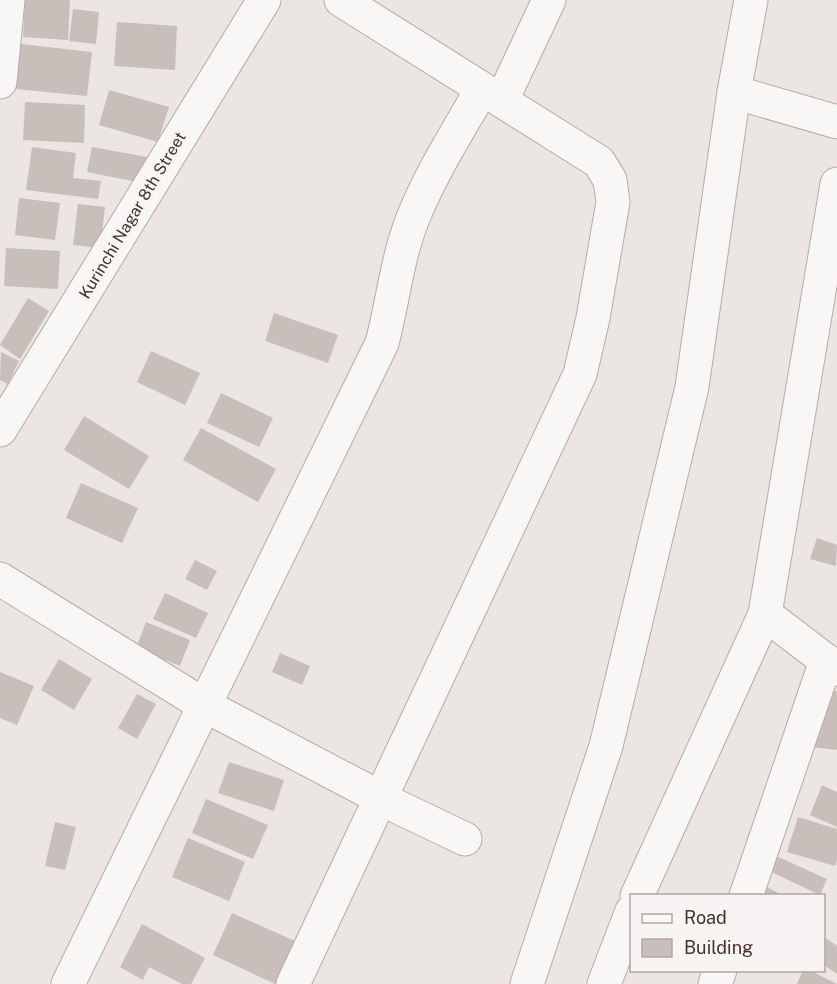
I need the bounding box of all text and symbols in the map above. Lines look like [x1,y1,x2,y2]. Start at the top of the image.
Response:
street label: Kurinchi Nagar 8th Street [75,128,190,302]
legend [630,894,825,972]
text: Road [684,907,727,928]
text: Building [684,937,753,958]

